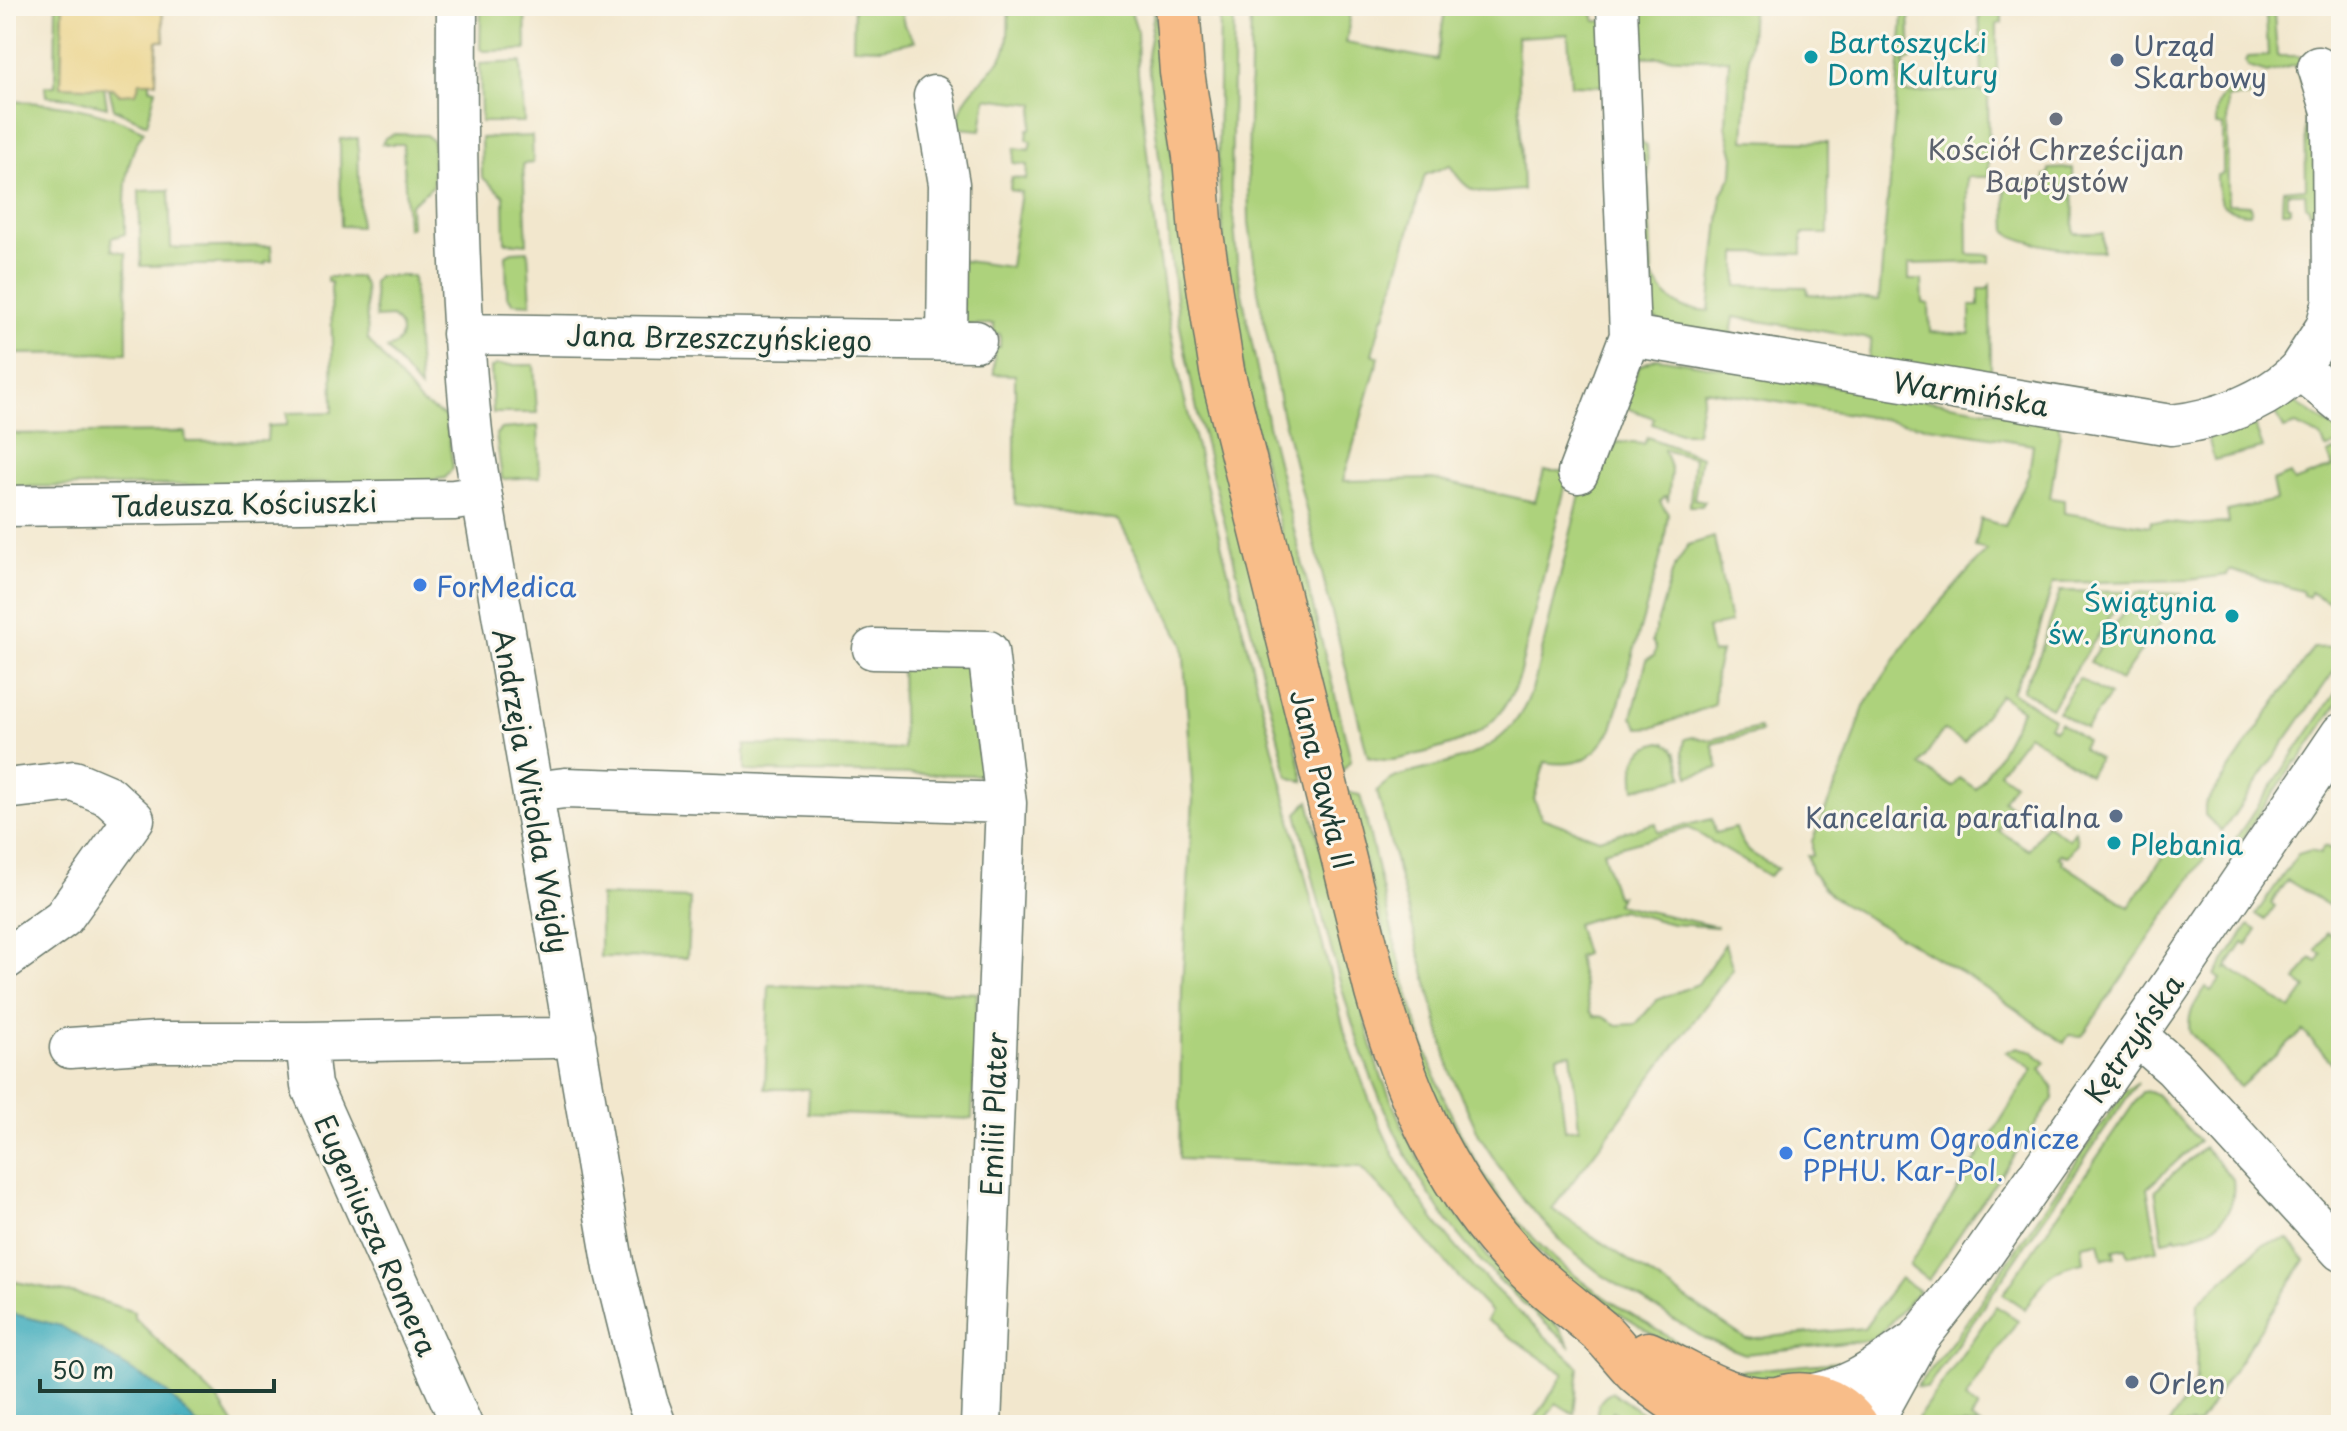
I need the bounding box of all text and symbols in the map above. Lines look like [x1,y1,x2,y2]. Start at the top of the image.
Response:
place label: Bartoszycki Dom Kultury [1827,20,1998,95]
place label: Urząd Skarbowy [2133,23,2267,98]
marker: Bartoszycki Dom Kultury [1802,48,1820,66]
marker: Urząd Skarbowy [2108,51,2126,69]
marker: Kościół Chrześcijan Baptystów [2047,110,2065,128]
place label: Kościół Chrześcijan Baptystów [1928,127,2184,202]
street label: Jana Brzeszczyńskiego [566,313,872,361]
street label: Warmińska [1890,360,2052,427]
street label: Tadeusza Kościuszki [111,479,377,527]
place label: ForMedica [436,564,577,607]
marker: ForMedica [411,576,429,594]
place label: Świątynia św. Brunona [2048,579,2217,654]
marker: Świątynia św. Brunona [2223,607,2241,625]
street label: Andrzeja Witolda Wajdy [482,625,582,957]
street label: Jana Pawła II [1280,685,1366,873]
place label: Kancelaria parafialna [1805,795,2101,838]
marker: Kancelaria parafialna [2107,807,2125,825]
place label: Plebania [2130,822,2244,865]
marker: Plebania [2105,834,2123,852]
street label: Kętrzyńska [2073,964,2194,1111]
street label: Emilii Plater [969,1030,1017,1197]
street label: Eugeniusza Romera [304,1107,450,1363]
place label: Centrum Ogrodnicze PPHU. Kar-Pol. [1802,1116,2080,1191]
marker: Centrum Ogrodnicze PPHU. Kar-Pol. [1777,1144,1795,1162]
scale bar [40,1343,274,1393]
text: 50 m [52,1351,114,1387]
place label: Orlen [2148,1361,2226,1404]
marker: Orlen [2123,1373,2141,1391]

